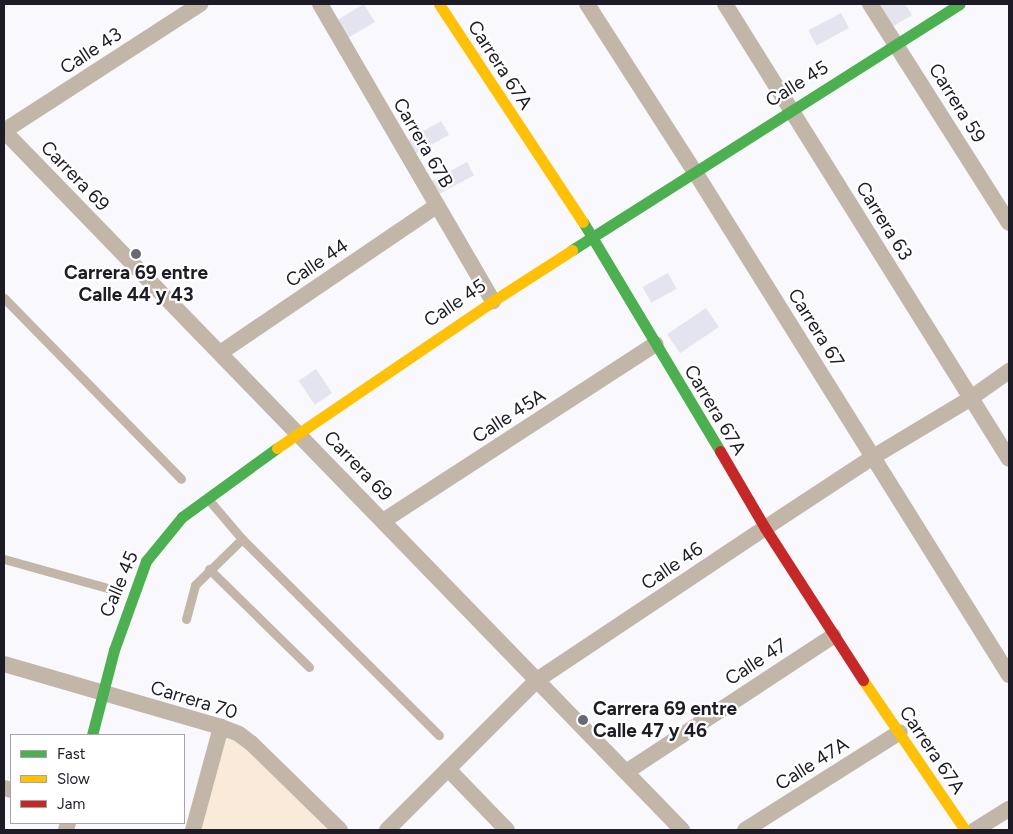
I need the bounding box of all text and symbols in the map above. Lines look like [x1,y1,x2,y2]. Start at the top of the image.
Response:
street label: Carrera 67A [463,16,537,114]
street label: Calle 43 [56,23,126,79]
street label: Calle 45 [761,56,833,112]
street label: Carrera 59 [924,59,990,147]
street label: Carrera 67B [388,94,458,192]
street label: Carrera 69 [36,136,114,216]
street label: Carrera 63 [851,177,917,265]
street label: Calle 44 [281,234,353,292]
marker: Carrera 69 entre Calle 44 y 43 [130,248,142,260]
place label: Carrera 69 entre Calle 44 y 43 [64,262,208,306]
street label: Calle 45 [420,274,490,332]
street label: Carrera 67 [783,284,849,372]
street label: Carrera 67A [679,361,751,459]
street label: Calle 45A [468,384,550,448]
street label: Carrera 69 [319,426,397,506]
street label: Calle 46 [637,537,707,595]
street label: Calle 45 [95,548,143,620]
street label: Calle 47 [721,634,791,690]
street label: Carrera 70 [148,676,240,724]
place label: Carrera 69 entre Calle 47 y 46 [593,698,737,742]
street label: Carrera 67A [894,702,970,798]
marker: Carrera 69 entre Calle 47 y 46 [577,714,589,726]
street label: Calle 47A [771,733,853,795]
legend [10,734,185,824]
text: Fast [57,745,85,763]
text: Slow [57,770,90,788]
text: Jam [57,795,85,813]

